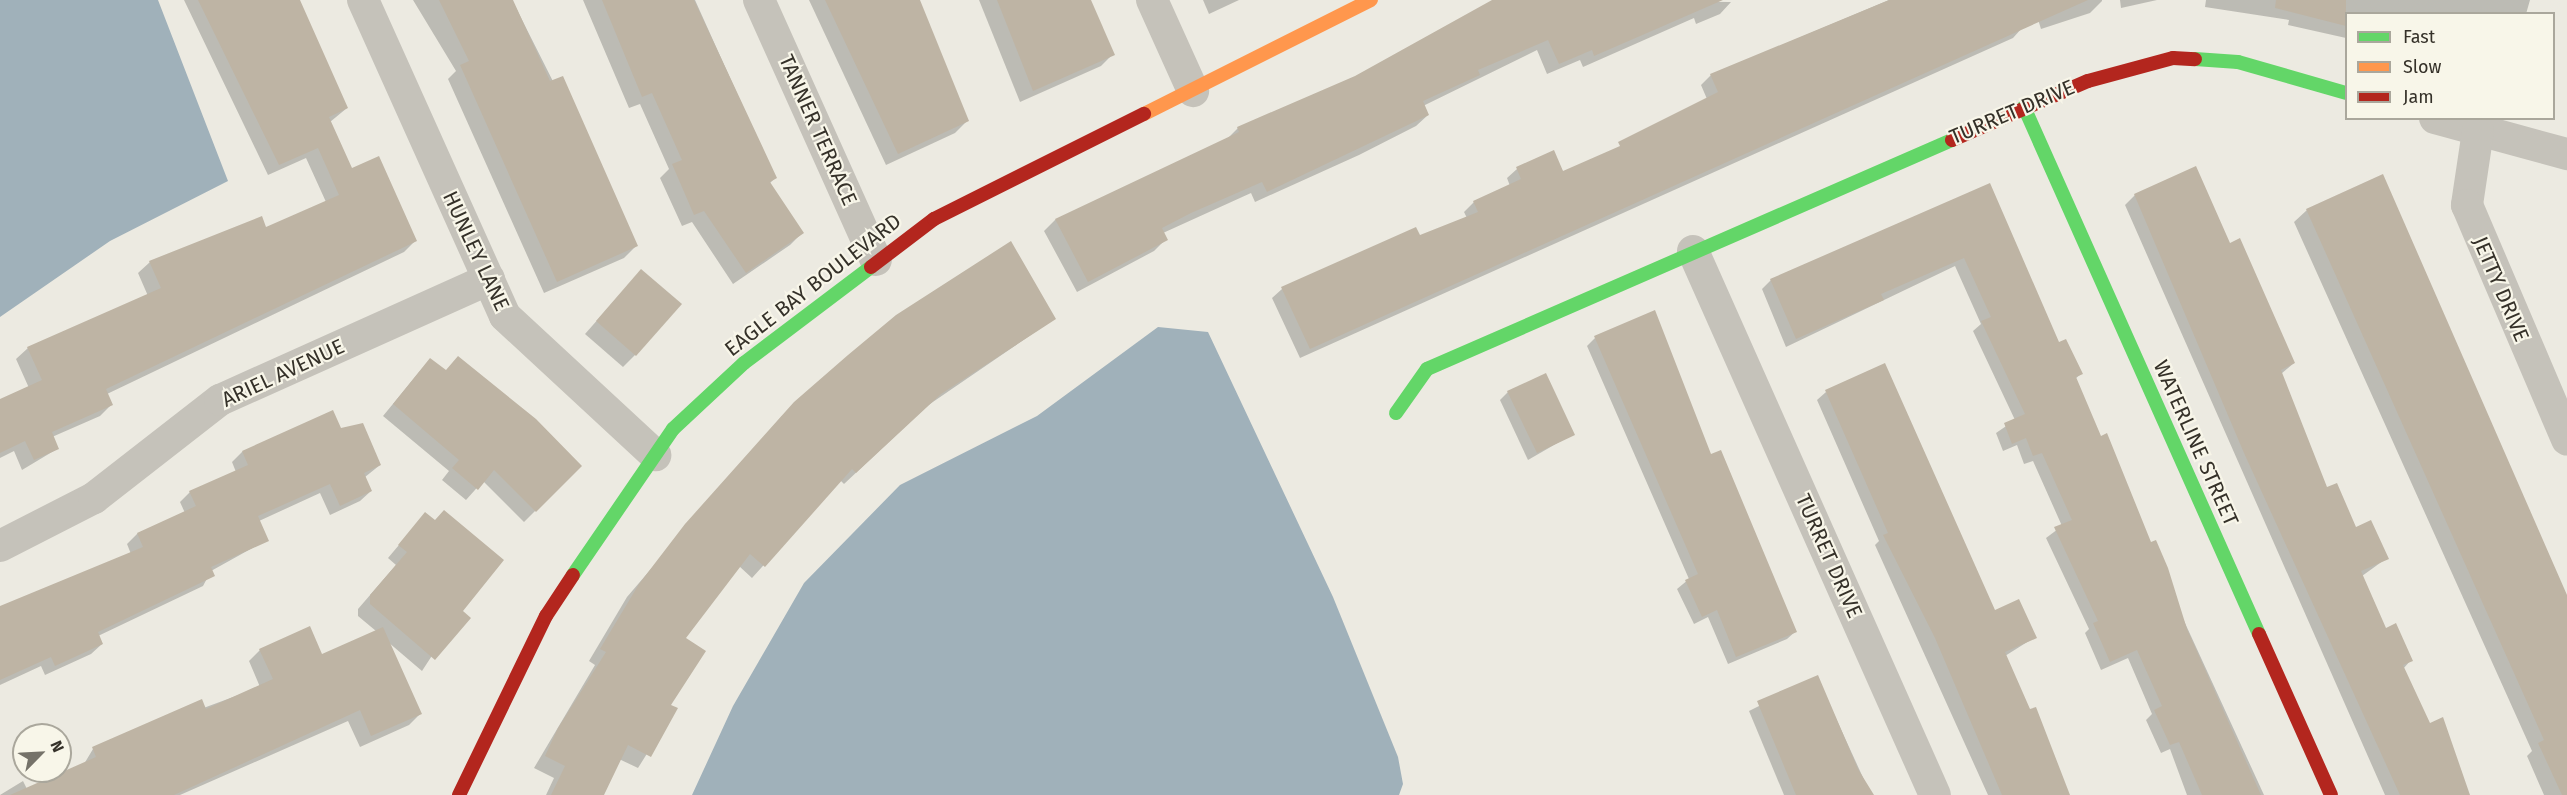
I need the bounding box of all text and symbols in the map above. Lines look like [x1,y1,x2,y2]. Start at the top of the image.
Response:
legend [2345,12,2555,120]
text: Fast [2403,26,2435,48]
street label: TANNER TERRACE [773,51,863,209]
text: Slow [2403,56,2441,78]
street label: TURRET DRIVE [1946,74,2078,150]
text: Jam [2403,86,2434,108]
street label: HUNLEY LANE [437,187,515,315]
street label: EAGLE BAY BOULEVARD [720,208,906,362]
street label: JETTY DRIVE [2468,233,2534,345]
street label: ARIEL AVENUE [218,334,348,412]
street label: WATERLINE STREET [2148,356,2244,530]
street label: TURRET DRIVE [1790,490,1868,622]
north arrow [12,723,72,783]
text: N [46,738,68,755]

